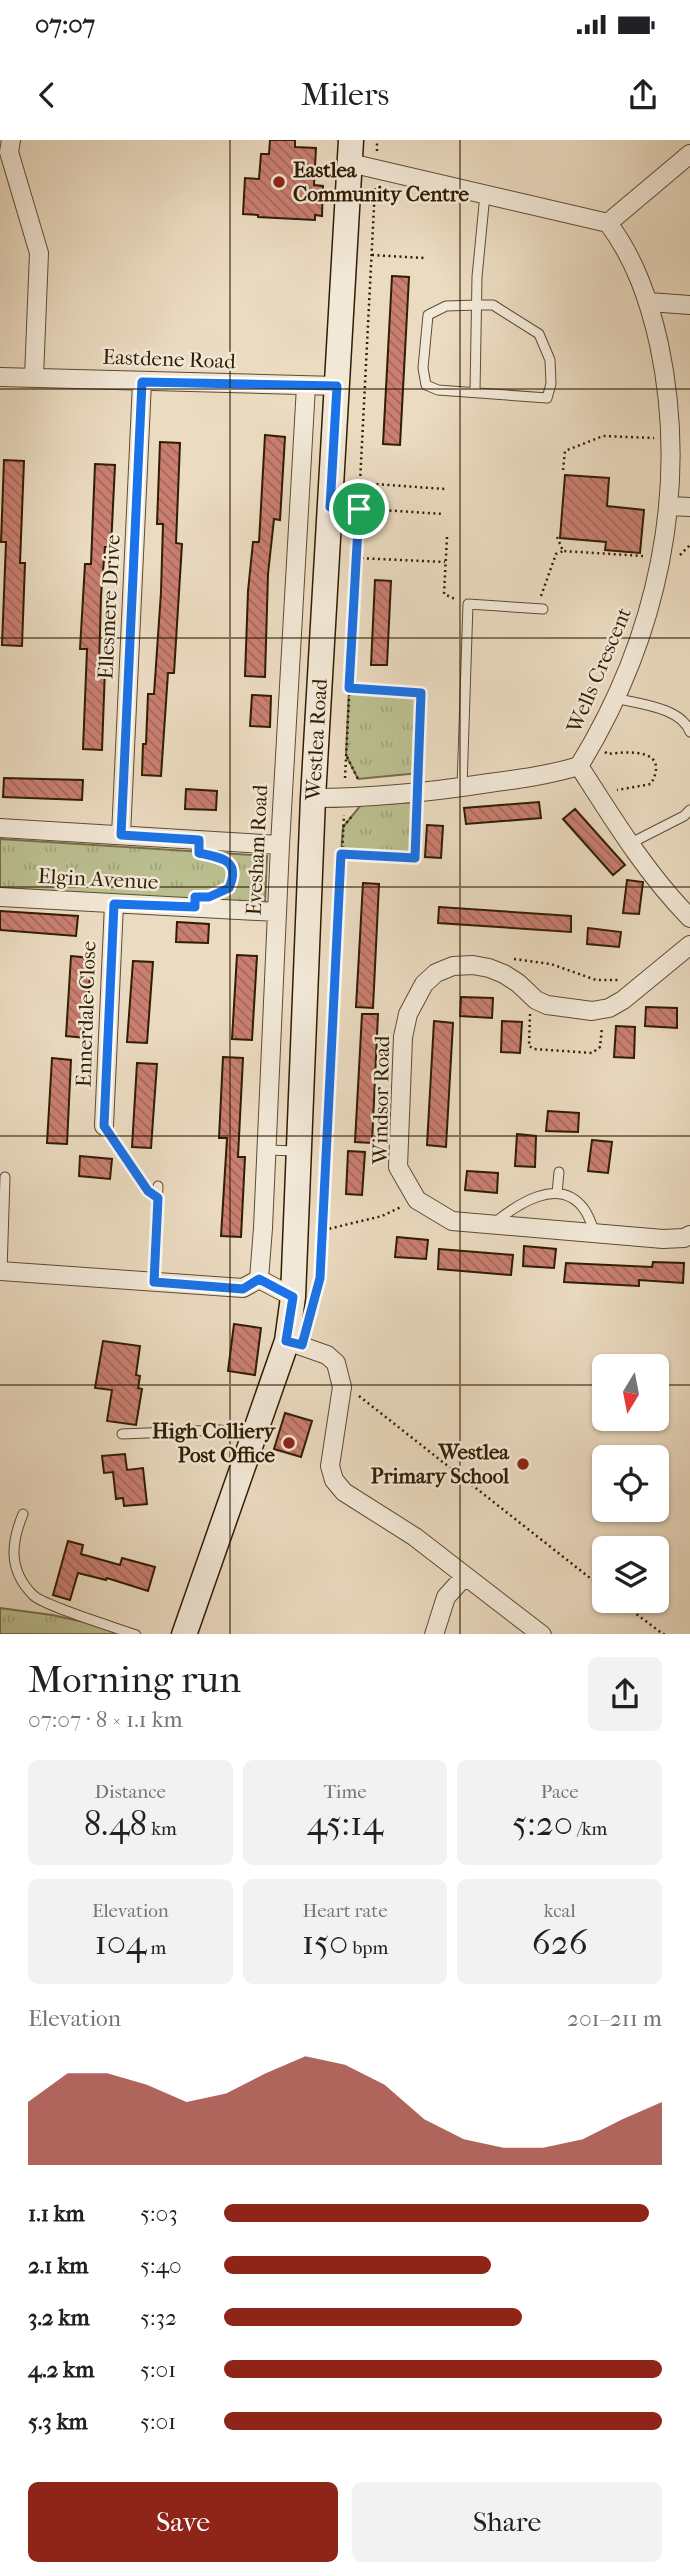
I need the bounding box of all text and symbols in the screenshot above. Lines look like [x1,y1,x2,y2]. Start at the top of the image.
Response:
text: 07:07 [35,9,95,40]
icon: back [28,76,66,114]
text: Milers [301,76,389,113]
icon: share [624,76,662,114]
place label: Eastlea Community Centre [293,158,470,206]
marker: Eastlea Community Centre [271,174,287,190]
street label: Eastdene Road [102,345,237,373]
pin [329,479,389,539]
icon: arrive [340,490,378,528]
street label: Ellesmere Drive [93,534,125,680]
street label: Wells Crescent [561,603,636,737]
street label: Westlea Road [301,677,332,802]
street label: Evesham Road [242,783,272,916]
street label: Elgin Avenue [37,864,159,894]
street label: Ennerdale Close [71,940,101,1088]
street label: Windsor Road [368,1035,394,1166]
north arrow [592,1354,668,1432]
map controls [592,1354,669,1613]
place label: High Colliery Post Office [152,1419,277,1467]
marker: High Colliery Post Office [281,1435,297,1451]
place label: Westlea Primary School [371,1440,510,1488]
button: locate [592,1445,669,1522]
marker: Westlea Primary School [515,1456,531,1472]
button: layers [592,1536,669,1613]
text: Morning run [28,1657,241,1702]
button: share [588,1657,662,1731]
text: 07:07 · 8 × 1.1 km [28,1706,183,1733]
text: Distance [95,1781,166,1803]
text: Time [323,1781,367,1803]
text: Pace [541,1781,579,1803]
text: 8.48 [84,1803,147,1844]
text: 45:14 [307,1803,383,1844]
text: 5:20 [512,1803,573,1844]
text: km [147,1818,177,1840]
text: /km [573,1818,607,1840]
text: Elevation [92,1900,169,1922]
text: Heart rate [302,1900,388,1922]
text: kcal [544,1900,576,1922]
text: 104 [94,1922,146,1963]
text: 150 [302,1922,348,1963]
text: 626 [532,1922,588,1963]
text: m [146,1937,166,1959]
text: bpm [348,1937,388,1959]
text: Elevation [28,2005,121,2032]
text: 201–211 m [567,2005,662,2032]
text: 1.1 km [28,2200,85,2227]
text: 5:03 [140,2200,178,2227]
text: 2.1 km [28,2252,88,2279]
text: 5:40 [140,2252,182,2279]
text: 3.2 km [28,2304,90,2331]
text: 5:32 [140,2304,177,2331]
text: 4.2 km [28,2356,94,2383]
text: 5:01 [140,2356,176,2383]
text: 5.3 km [28,2408,88,2435]
text: 5:01 [140,2408,176,2435]
button: Save [28,2482,338,2562]
button: Share [352,2482,662,2562]

